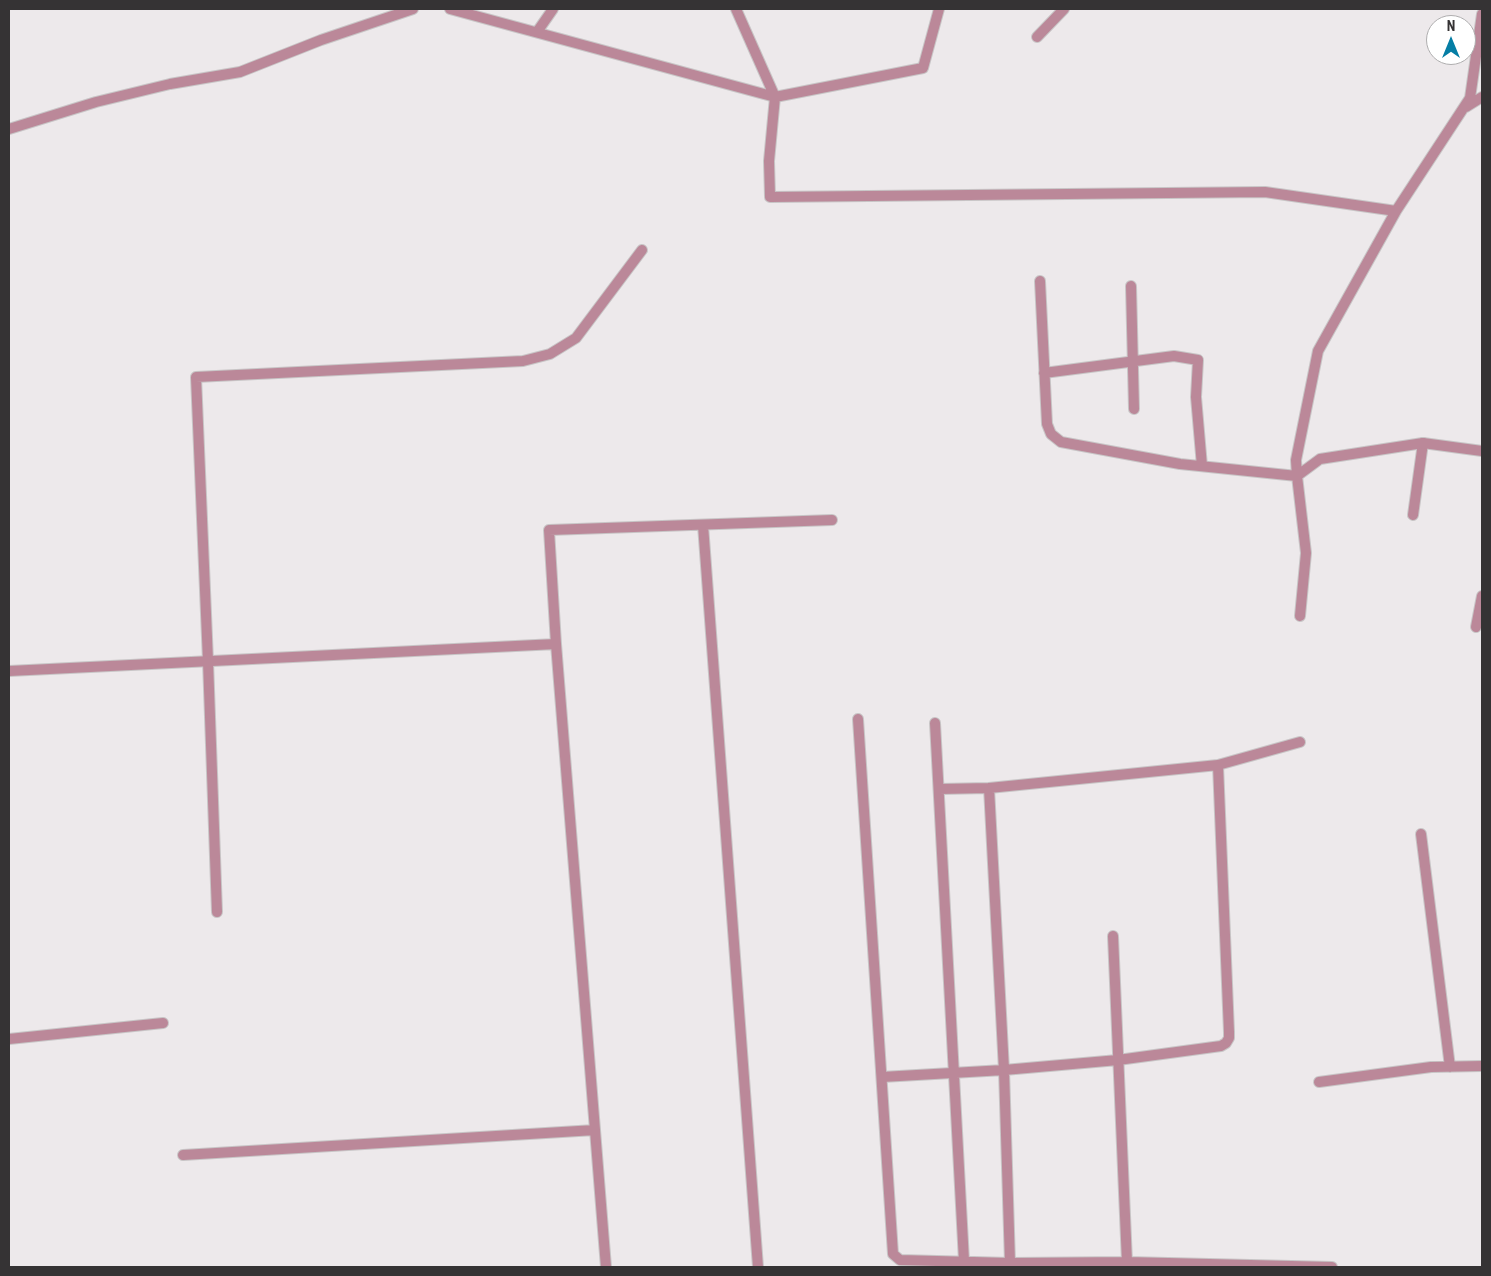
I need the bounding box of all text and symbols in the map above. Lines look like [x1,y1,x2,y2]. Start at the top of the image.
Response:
north arrow [1426,15,1476,65]
text: N [1447,18,1455,34]

